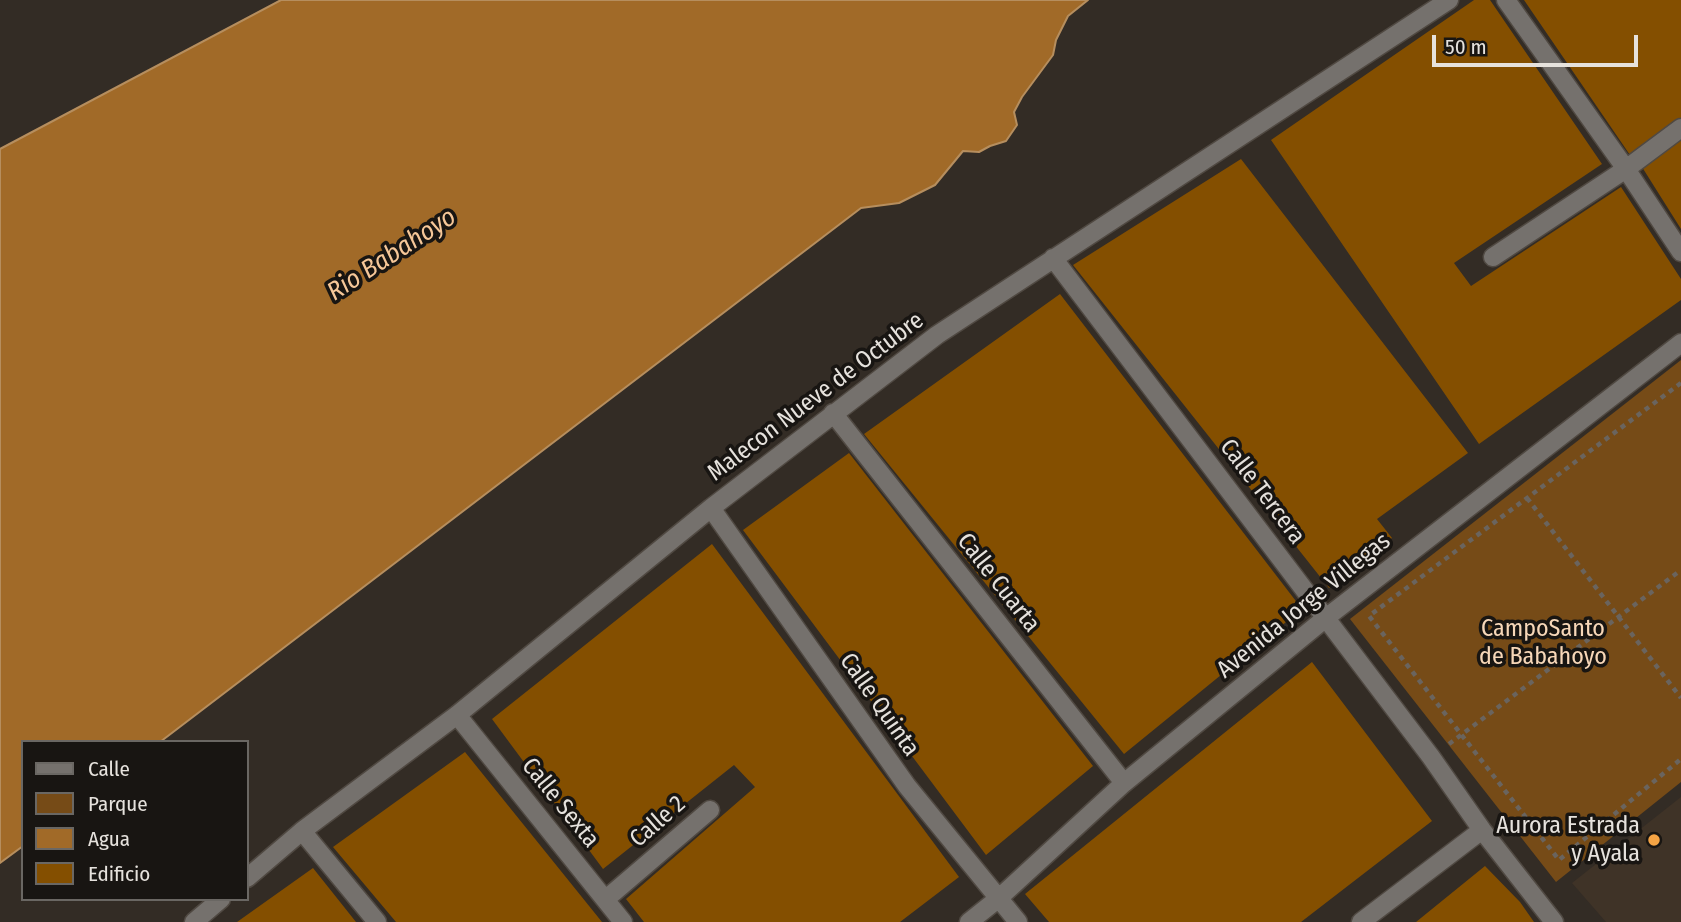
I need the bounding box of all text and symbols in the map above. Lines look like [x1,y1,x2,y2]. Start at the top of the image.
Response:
scale bar [1436,21,1642,65]
text: 50 m [1445,34,1487,60]
water label: Rio Babahoyo [322,202,462,308]
street label: Malecon Nueve de Octubre [702,306,930,488]
street label: Calle Tercera [1213,434,1311,550]
street label: Avenida Jorge Villegas [1211,527,1397,685]
street label: Calle Cuarta [951,528,1045,638]
park label: CampoSanto de Babahoyo [1479,615,1607,671]
street label: Calle Quinta [833,648,925,762]
legend [21,740,248,901]
street label: Calle Sexta [515,752,605,854]
text: Calle [88,756,130,782]
street label: Calle 2 [624,790,692,854]
text: Parque [88,791,148,817]
place label: Aurora Estrada y Ayala [1496,812,1640,868]
text: Agua [88,826,130,852]
marker: Aurora Estrada y Ayala [1646,832,1662,848]
text: Edificio [88,861,150,887]

